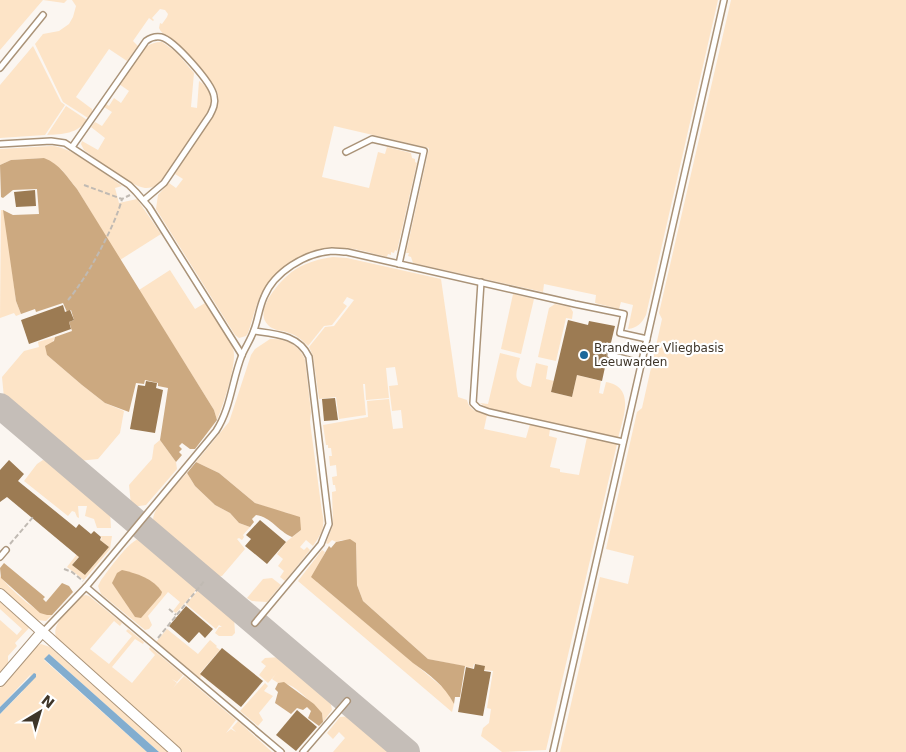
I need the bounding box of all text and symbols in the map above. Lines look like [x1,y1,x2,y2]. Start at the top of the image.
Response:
place label: Brandweer Vliegbasis Leeuwarden [594,341,724,369]
marker: Brandweer Vliegbasis Leeuwarden [578,349,590,361]
north arrow [15,687,65,737]
text: N [38,692,58,712]

